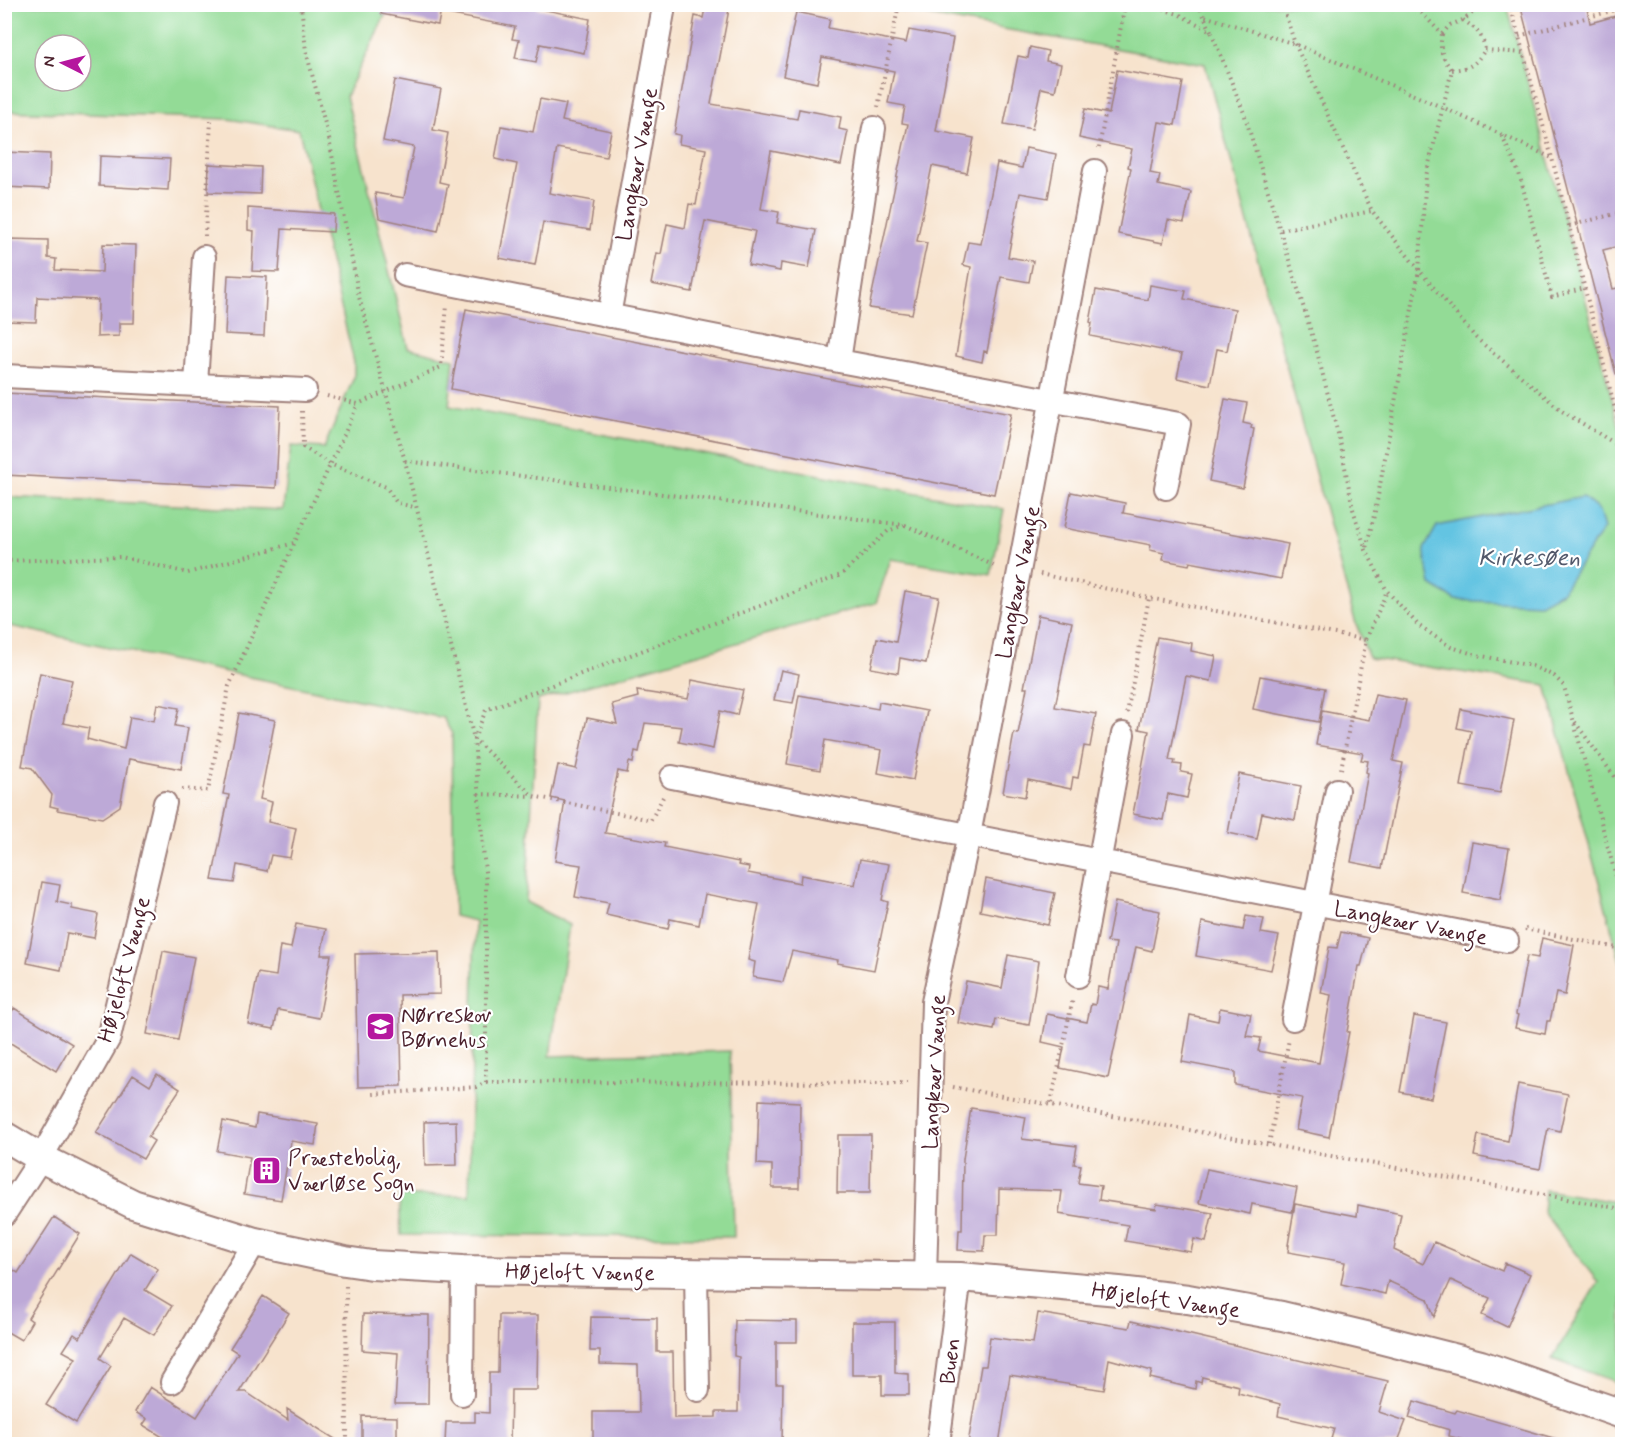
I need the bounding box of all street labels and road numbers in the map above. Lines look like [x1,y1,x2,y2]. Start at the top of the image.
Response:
street label: Langkær Vænge [611,85,668,244]
street label: Langkær Vænge [990,503,1051,662]
street label: Højeloft Vænge [92,893,161,1046]
street label: Langkær Vænge [1331,895,1490,956]
street label: Langkær Vænge [917,994,956,1151]
street label: Højeloft Vænge [505,1258,655,1291]
street label: Højeloft Vænge [1089,1277,1242,1328]
street label: Buen [934,1337,968,1386]

